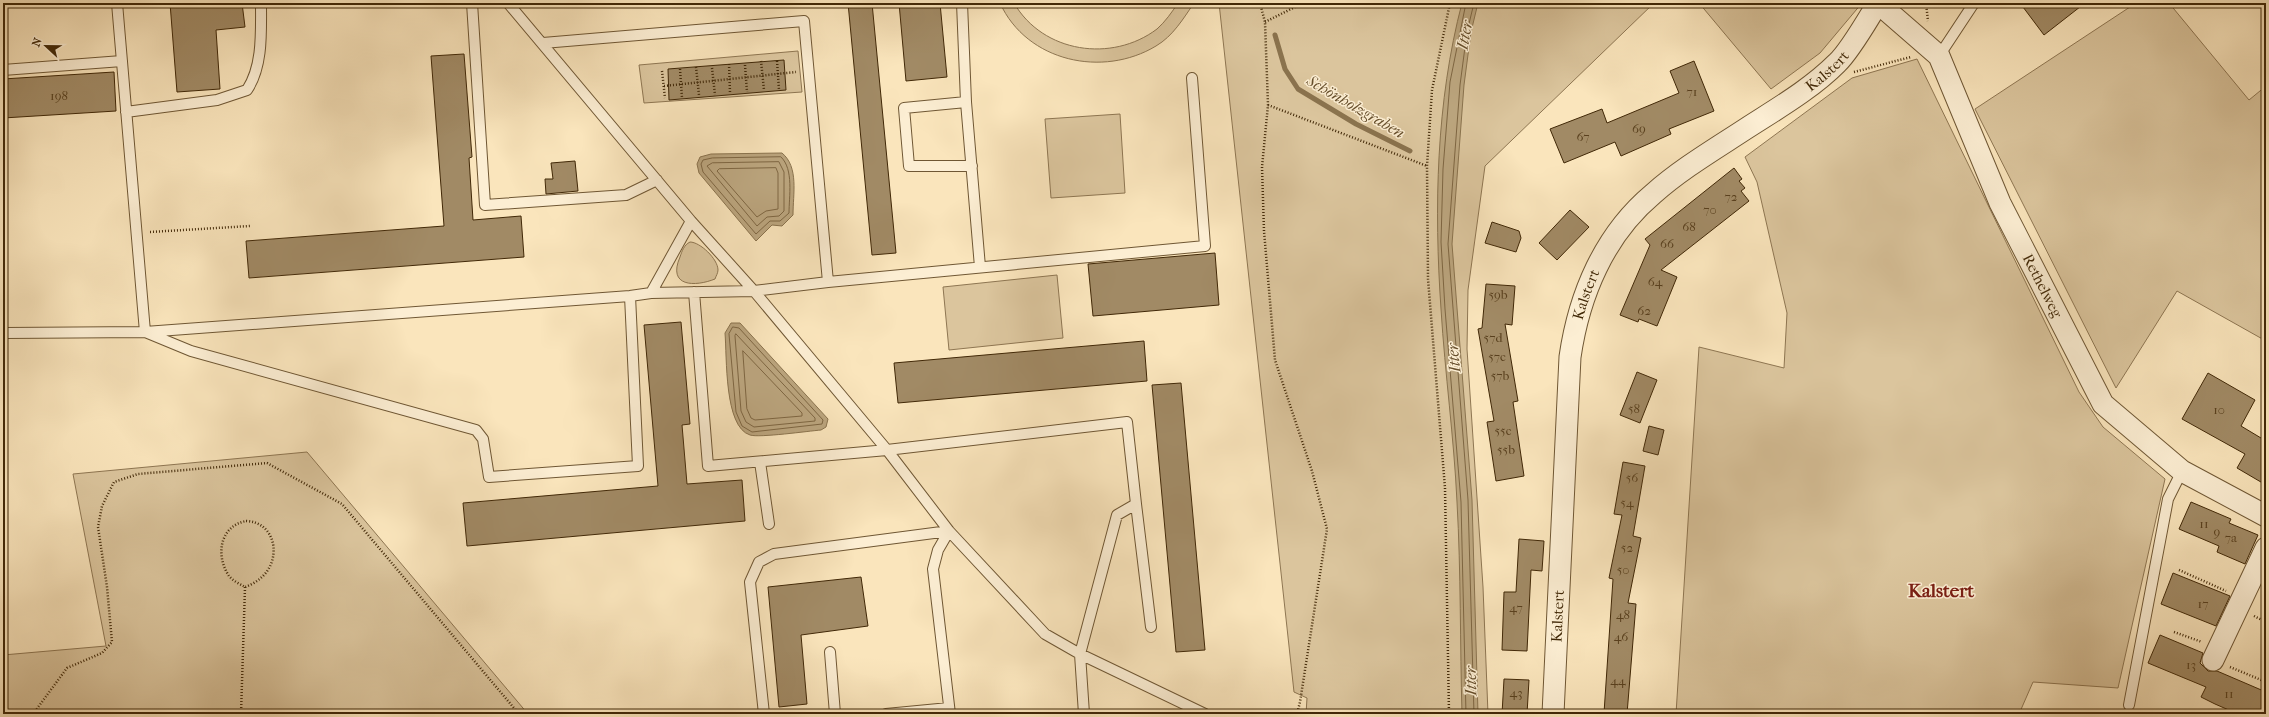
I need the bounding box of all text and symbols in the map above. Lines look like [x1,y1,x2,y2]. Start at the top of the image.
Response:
water label: Itter [1452,17,1477,52]
north arrow [26,26,66,66]
text: N [30,36,45,49]
street label: Kalstert [1802,47,1853,95]
water label: Schönholzgraben [1303,70,1408,142]
house number: 71 [1687,84,1697,99]
house number: 198 [50,88,68,103]
house number: 69 [1632,121,1646,136]
house number: 67 [1576,129,1590,144]
house number: 72 [1725,189,1738,204]
house number: 70 [1703,202,1717,217]
house number: 68 [1682,219,1696,234]
house number: 66 [1660,236,1675,251]
street label: Rethelweg [2019,251,2067,322]
street label: Kalstert [1569,266,1604,322]
house number: 64 [1648,274,1663,289]
house number: 59b [1488,287,1508,302]
house number: 62 [1637,303,1651,318]
house number: 57d [1484,330,1503,345]
water label: Itter [1442,340,1465,375]
house number: 57c [1488,349,1506,364]
house number: 57b [1491,368,1510,383]
house number: 58 [1628,401,1640,416]
house number: 10 [2213,402,2225,417]
house number: 55c [1495,423,1512,438]
house number: 55b [1497,442,1515,457]
house number: 56 [1626,470,1639,485]
house number: 54 [1620,495,1634,510]
house number: 11 [2199,516,2209,531]
house number: 9 [2214,524,2221,539]
house number: 7a [2225,530,2238,545]
house number: 52 [1621,540,1633,555]
house number: 50 [1617,562,1629,577]
district label: Kalstert [1908,580,1974,602]
street label: Kalstert [1547,589,1568,643]
house number: 17 [2198,596,2208,611]
house number: 47 [1509,600,1523,615]
house number: 48 [1616,607,1630,622]
house number: 46 [1614,629,1629,644]
house number: 13 [2186,657,2196,672]
water label: Itter [1461,664,1480,697]
house number: 44 [1610,673,1626,688]
house number: 43 [1509,685,1523,700]
house number: 11 [2224,686,2234,701]

